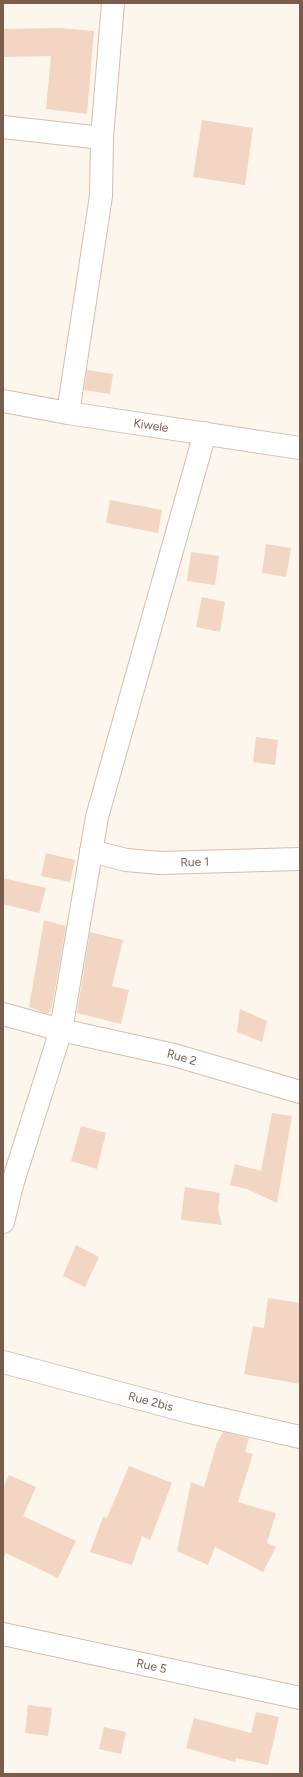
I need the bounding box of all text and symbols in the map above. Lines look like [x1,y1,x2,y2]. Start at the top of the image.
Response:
street label: Kiwele [133,416,170,435]
street label: Rue 1 [180,855,209,869]
street label: Rue 2 [166,1047,198,1068]
street label: Rue 2bis [127,1389,175,1414]
street label: Rue 5 [135,1656,168,1676]

